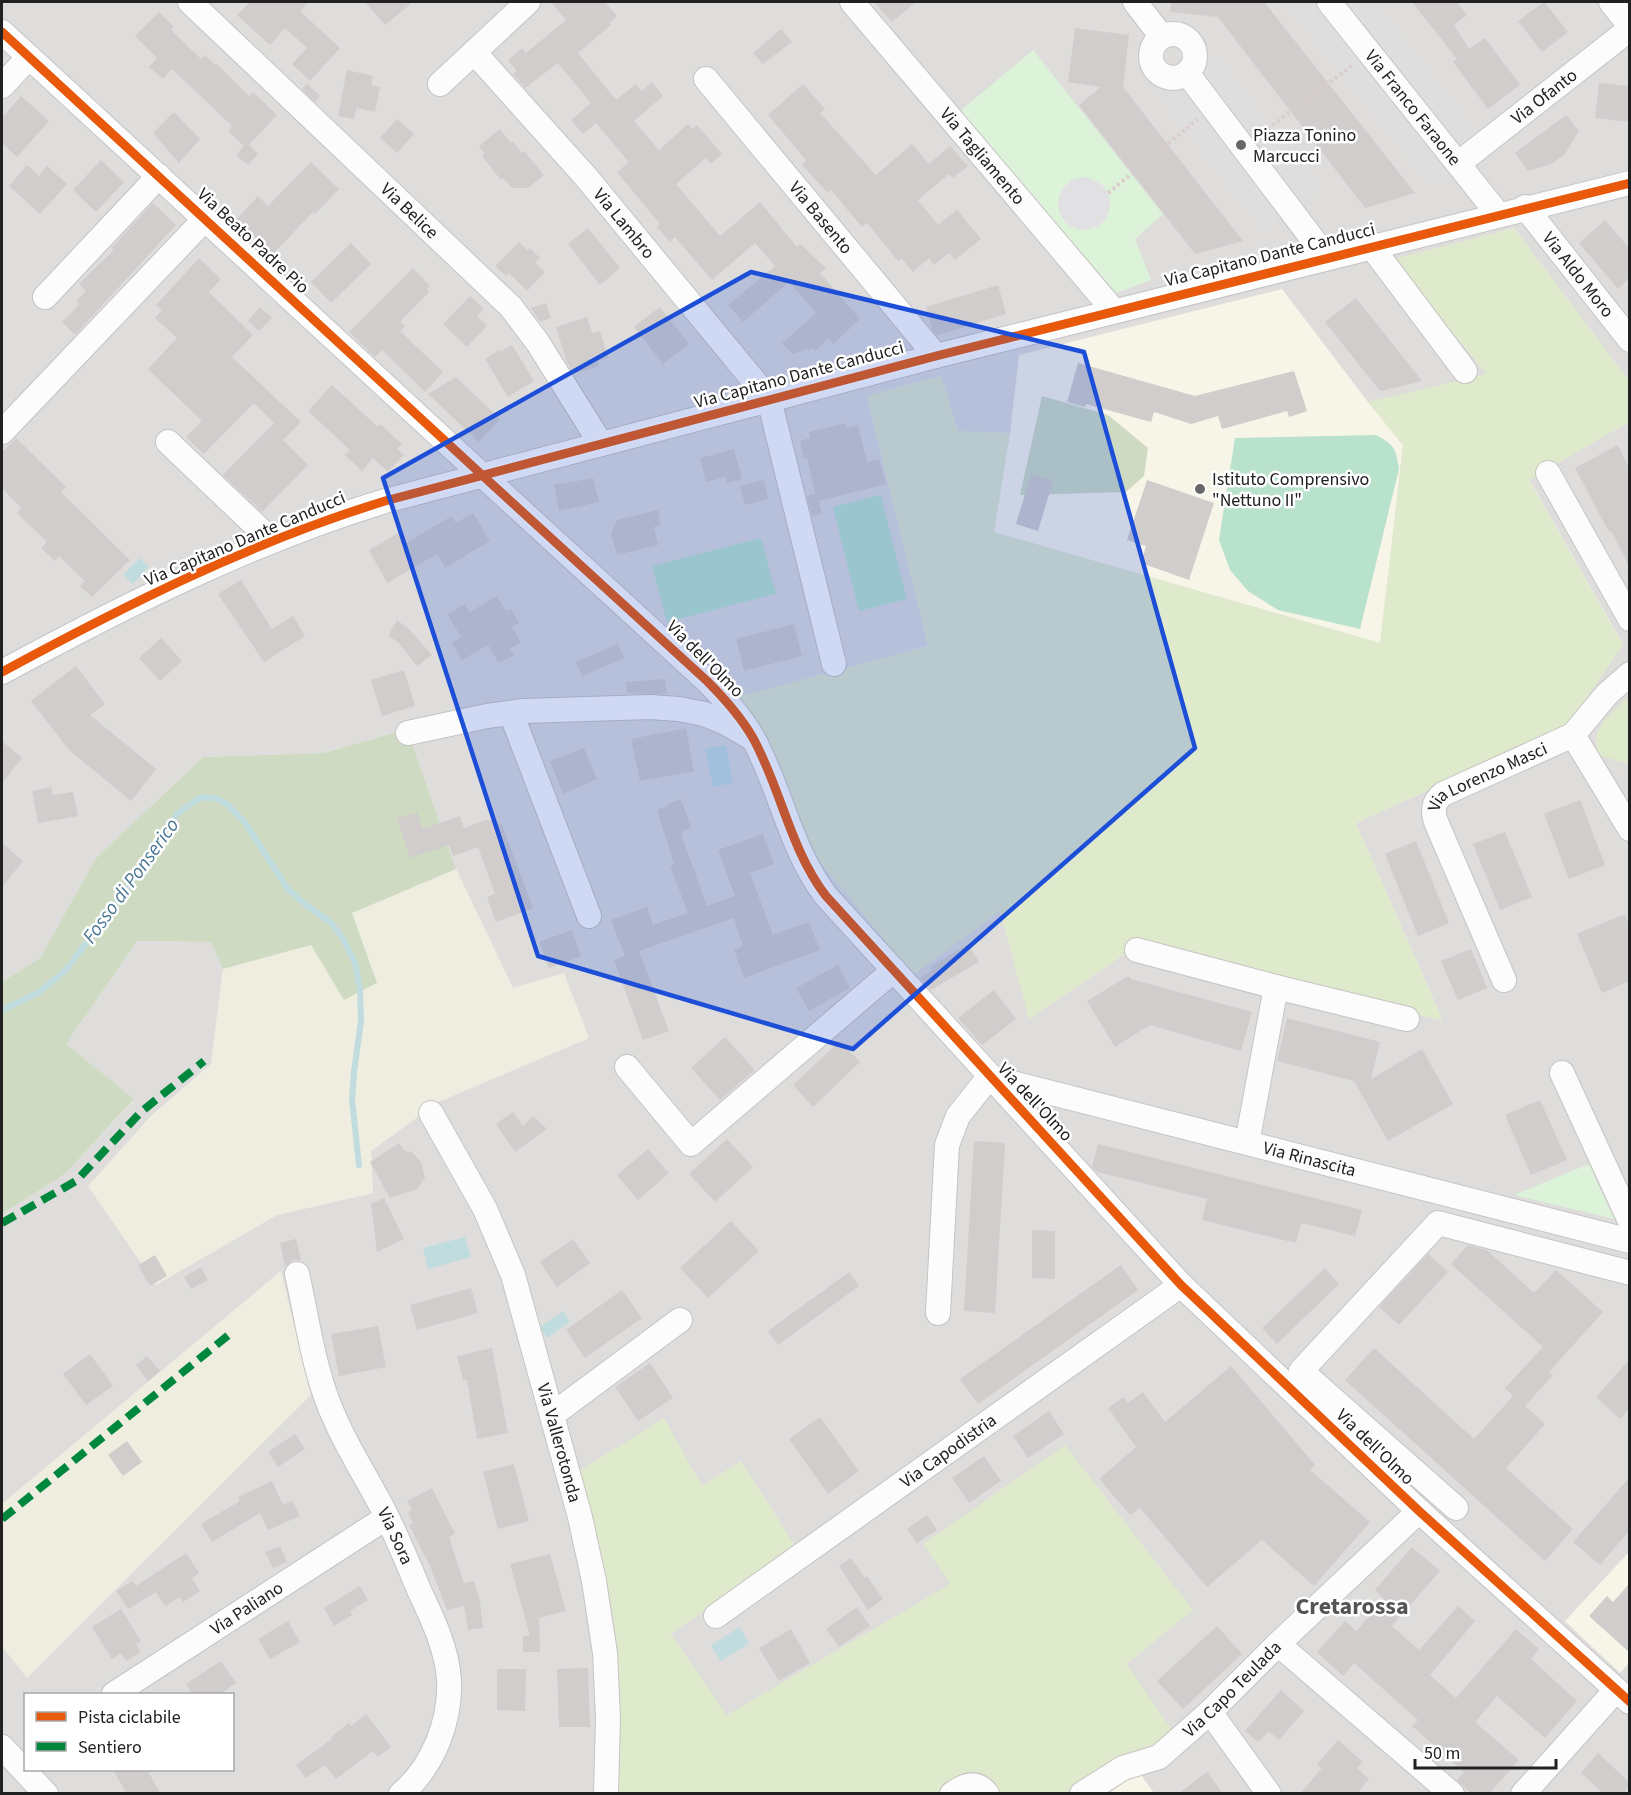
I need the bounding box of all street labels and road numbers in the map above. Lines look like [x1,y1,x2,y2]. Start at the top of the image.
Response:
street label: Via Franco Faraone [1359,44,1467,171]
street label: Via Ofanto [1506,63,1582,130]
street label: Via Tagliamento [934,102,1031,210]
street label: Via Basento [783,176,859,259]
street label: Via Belice [375,177,444,245]
street label: Via Beato Padre Pio [191,182,315,300]
street label: Via Lambro [588,183,661,264]
street label: Via Capitano Dante Canducci [1162,217,1378,293]
street label: Via Aldo Moro [1537,226,1620,323]
street label: Via Capitano Dante Canducci [691,335,907,415]
street label: Via Capitano Dante Canducci [141,485,349,593]
street label: Via dell'Olmo [661,615,749,703]
street label: Via Lorenzo Masci [1421,736,1551,814]
street label: Via dell'Olmo [992,1057,1078,1147]
street label: Via Rinascita [1260,1135,1359,1183]
street label: Via Vallerotonda [531,1380,588,1505]
street label: Via dell'Olmo [1330,1403,1420,1491]
street label: Via Capodistria [895,1408,1001,1494]
street label: Via Sora [372,1503,420,1568]
street label: Via Paliano [205,1575,288,1641]
street label: Via Capo Teulada [1177,1635,1287,1743]

